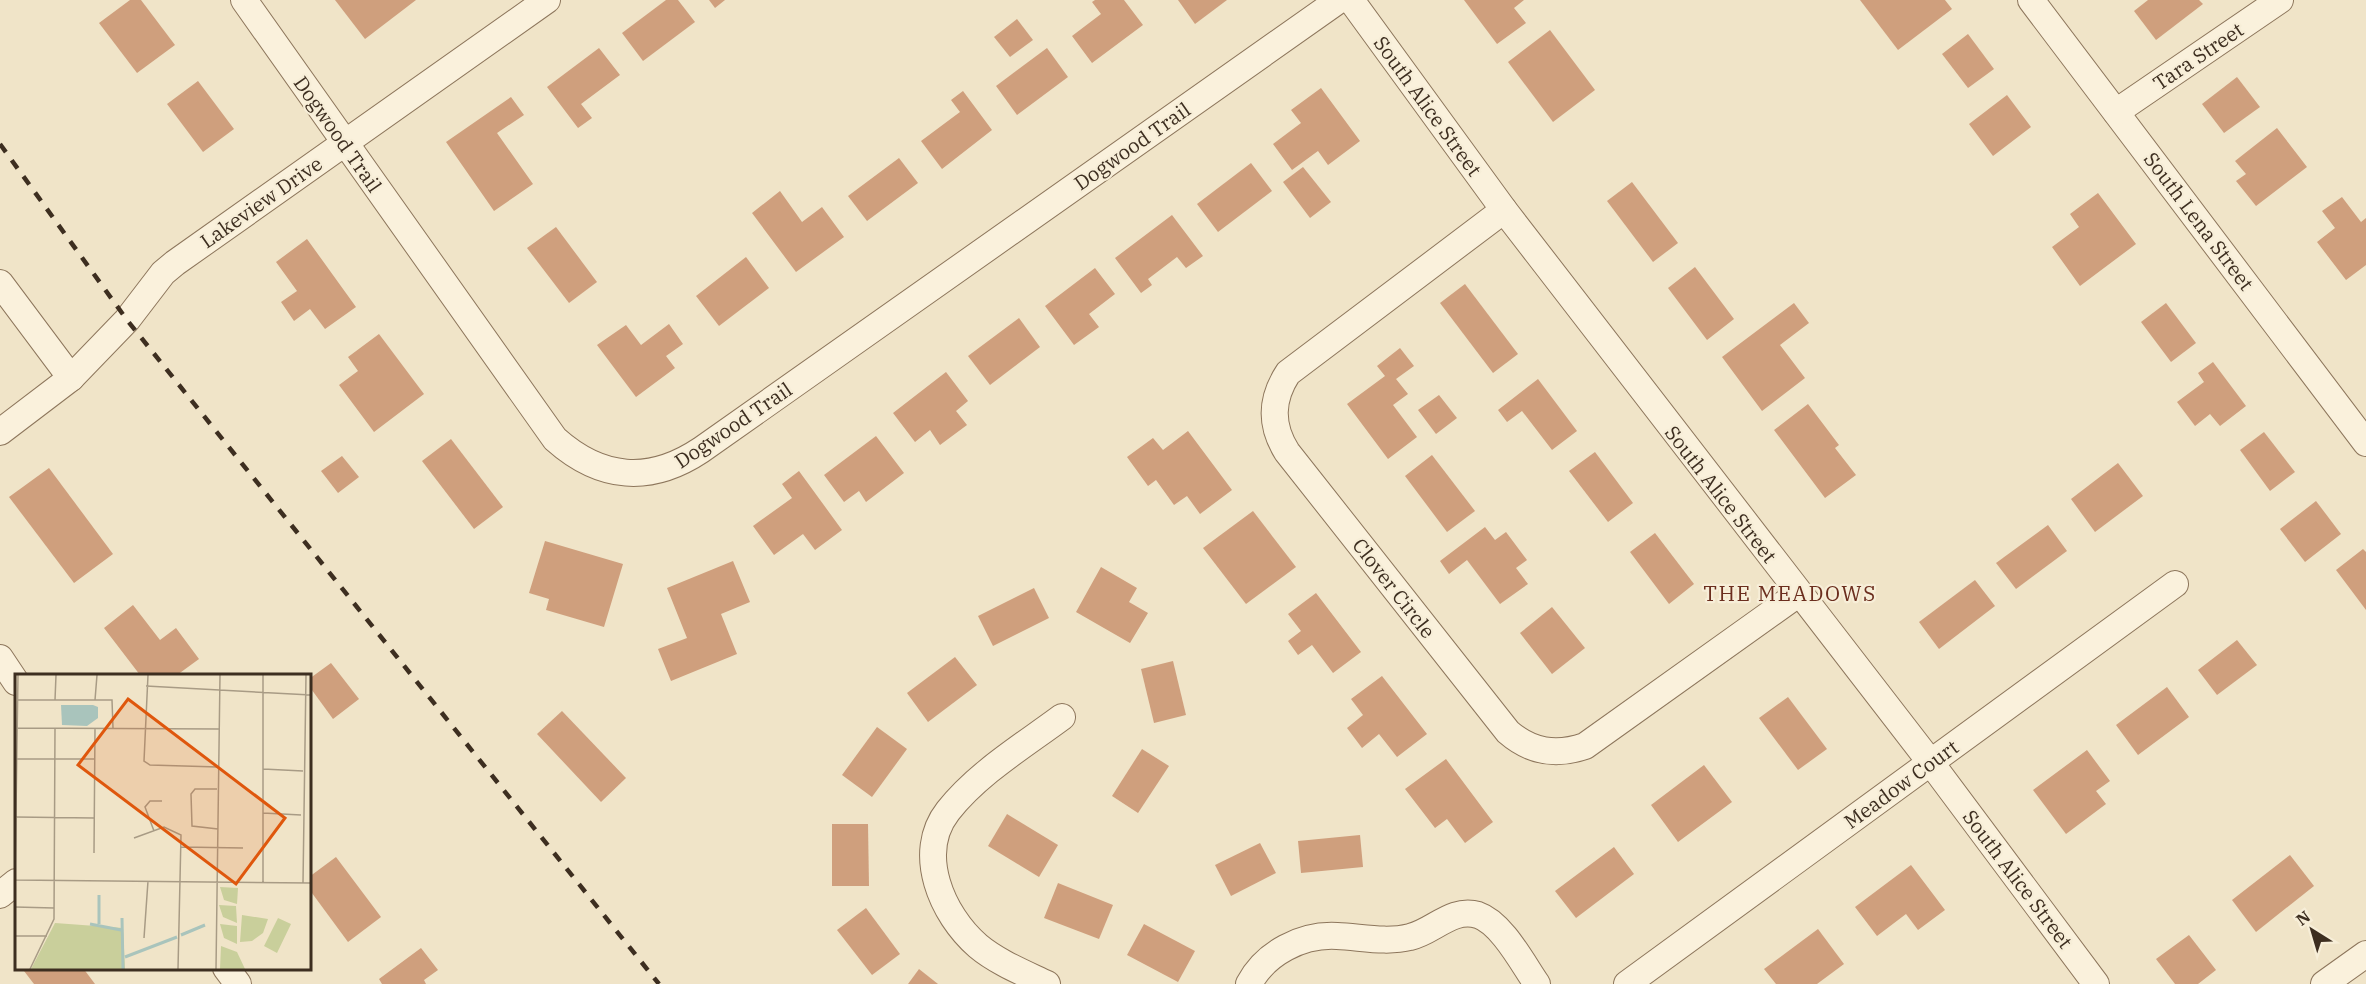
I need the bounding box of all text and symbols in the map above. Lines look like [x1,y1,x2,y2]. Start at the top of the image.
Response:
street label: Tara Street [2147,16,2249,96]
street label: South Alice Street [1368,30,1488,182]
street label: Dogwood Trail [288,70,388,198]
street label: Dogwood Trail [1068,96,1196,196]
street label: South Lena Street [2138,146,2260,296]
street label: Lakeview Drive [195,150,327,254]
street label: Dogwood Trail [669,376,797,474]
street label: South Alice Street [1659,420,1783,568]
street label: Clover Circle [1346,532,1442,644]
district label: THE MEADOWS [1703,579,1877,607]
inset map [15,674,310,969]
street label: Meadow Court [1838,733,1964,835]
street label: South Alice Street [1957,804,2079,954]
north arrow [2282,900,2342,960]
text: N [2292,906,2314,930]

